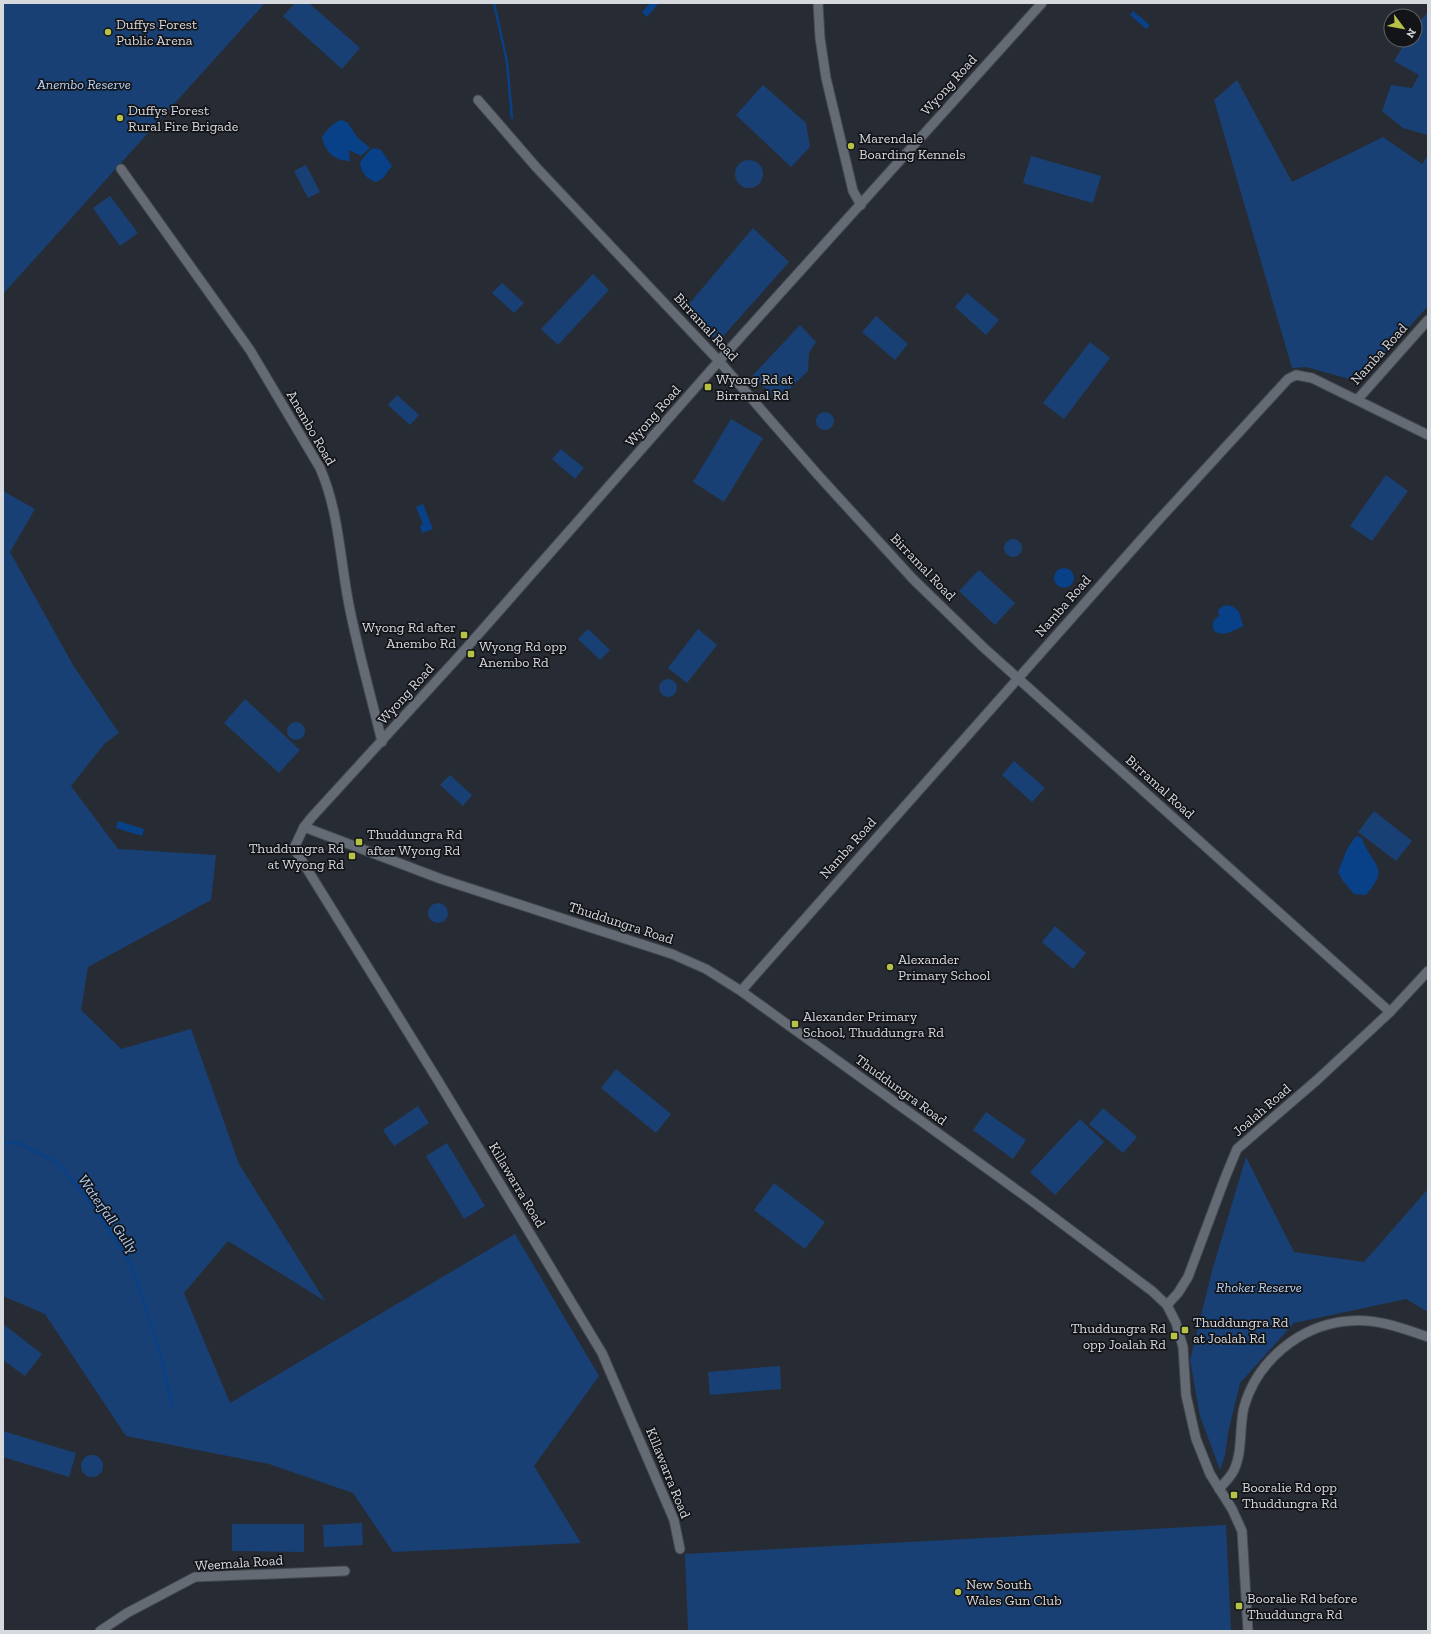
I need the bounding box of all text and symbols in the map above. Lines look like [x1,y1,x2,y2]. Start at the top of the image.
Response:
north arrow [1383,8,1423,48]
place label: Duffys Forest Public Arena [116,16,198,49]
text: N [1403,26,1419,41]
marker: Duffys Forest Public Arena [103,27,113,37]
street label: Wyong Road [917,51,981,119]
park label: Anembo Reserve [36,76,131,93]
place label: Duffys Forest Rural Fire Brigade [128,102,239,135]
marker: Duffys Forest Rural Fire Brigade [115,113,125,123]
place label: Marendale Boarding Kennels [859,130,966,163]
marker: Marendale Boarding Kennels [846,141,856,151]
street label: Birramal Road [670,289,742,365]
street label: Namba Road [1347,320,1411,388]
place label: Wyong Rd at Birramal Rd [716,371,794,404]
street label: Wyong Road [622,382,684,450]
marker: Wyong Rd at Birramal Rd [703,382,713,392]
street label: Anembo Road [283,388,339,469]
street label: Birramal Road [887,530,959,604]
street label: Namba Road [1032,571,1095,640]
place label: Wyong Rd after Anembo Rd [362,619,456,652]
marker: Wyong Rd after Anembo Rd [459,630,469,640]
place label: Wyong Rd opp Anembo Rd [479,638,567,671]
marker: Wyong Rd opp Anembo Rd [466,649,476,659]
street label: Wyong Road [374,660,438,728]
street label: Birramal Road [1122,752,1198,823]
street label: Namba Road [816,814,880,882]
place label: Thuddungra Rd after Wyong Rd [367,826,463,859]
marker: Thuddungra Rd after Wyong Rd [354,837,364,847]
place label: Thuddungra Rd at Wyong Rd [249,840,344,873]
marker: Thuddungra Rd at Wyong Rd [347,851,357,861]
street label: Thuddungra Road [566,898,676,948]
place label: Alexander Primary School [898,951,991,984]
marker: Alexander Primary School [885,962,895,972]
place label: Alexander Primary School, Thuddungra Rd [803,1008,944,1041]
marker: Alexander Primary School, Thuddungra Rd [790,1019,800,1029]
street label: Thuddungra Road [852,1051,950,1129]
street label: Joalah Road [1229,1080,1295,1140]
street label: Killawarra Road [485,1139,549,1231]
water label: Waterfall Gully [74,1171,142,1257]
park label: Rhoker Reserve [1216,1279,1302,1296]
place label: Thuddungra Rd at Joalah Rd [1193,1314,1289,1347]
place label: Thuddungra Rd opp Joalah Rd [1071,1320,1166,1353]
marker: Thuddungra Rd at Joalah Rd [1180,1325,1190,1335]
marker: Thuddungra Rd opp Joalah Rd [1169,1331,1179,1341]
street label: Killawarra Road [642,1425,694,1521]
place label: Booralie Rd opp Thuddungra Rd [1242,1479,1338,1512]
marker: Booralie Rd opp Thuddungra Rd [1229,1490,1239,1500]
street label: Weemala Road [194,1551,284,1575]
place label: New South Wales Gun Club [966,1576,1062,1609]
marker: New South Wales Gun Club [953,1587,963,1597]
place label: Booralie Rd before Thuddungra Rd [1247,1590,1358,1623]
marker: Booralie Rd before Thuddungra Rd [1234,1601,1244,1611]

